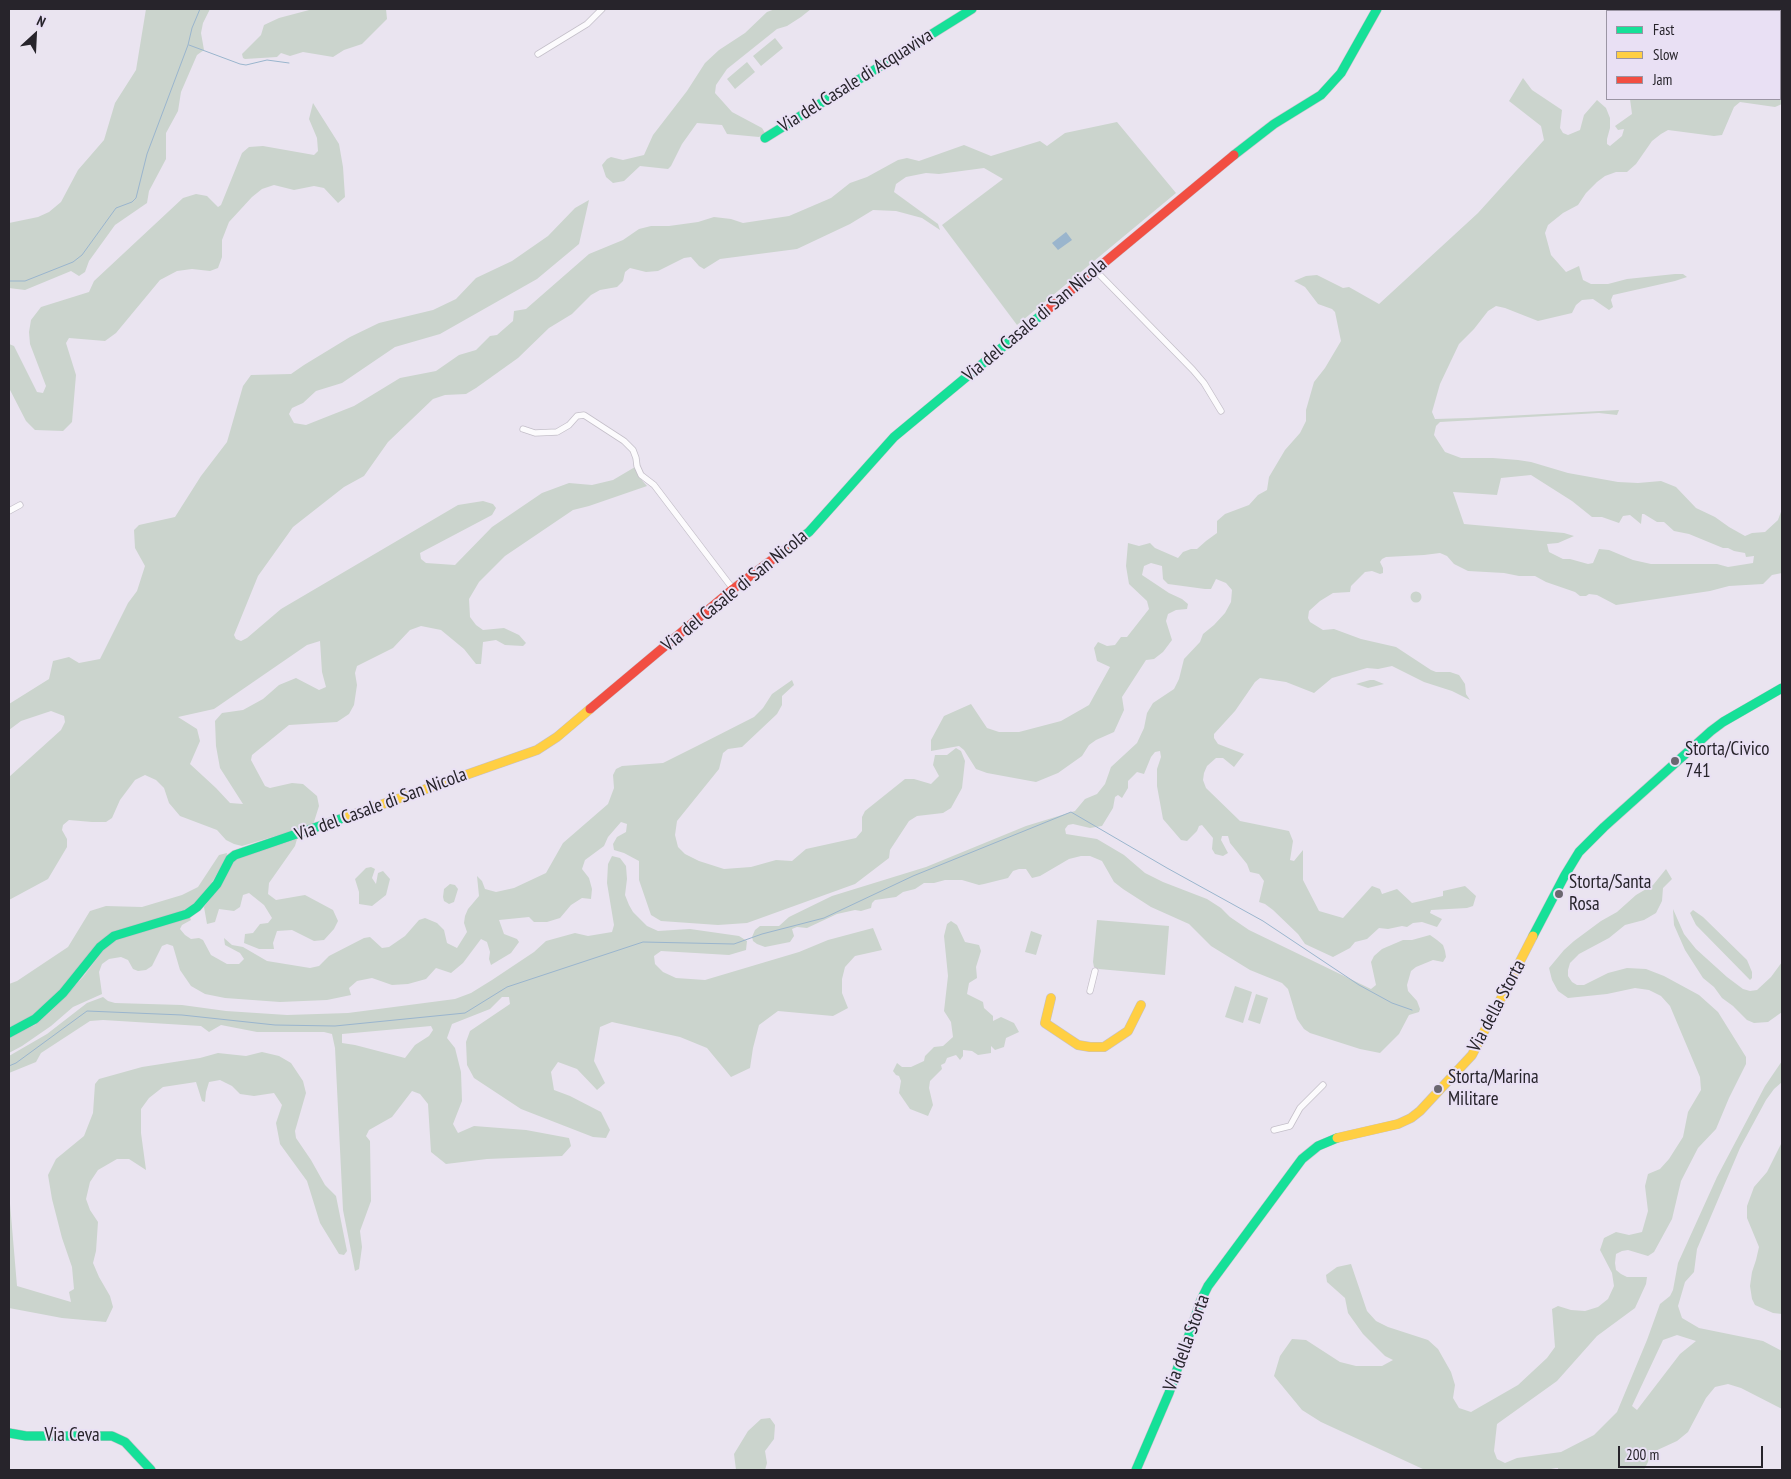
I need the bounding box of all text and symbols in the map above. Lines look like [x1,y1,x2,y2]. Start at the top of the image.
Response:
north arrow [10,10,60,60]
legend [1606,10,1781,100]
text: N [34,12,49,31]
text: Fast [1653,20,1674,39]
street label: Via del Casale di Acquaviva [775,24,937,138]
text: Slow [1653,45,1678,64]
text: Jam [1653,70,1672,89]
street label: Via del Casale di San Nicola [958,253,1112,387]
street label: Via del Casale di San Nicola [658,525,812,657]
place label: Storta/Civico 741 [1685,739,1769,783]
marker: Storta/Civico 741 [1669,755,1681,767]
street label: Via del Casale di San Nicola [292,763,470,847]
place label: Storta/Santa Rosa [1569,872,1651,916]
marker: Storta/Santa Rosa [1553,888,1565,900]
street label: Via della Storta [1463,956,1531,1056]
place label: Storta/Marina Militare [1448,1067,1538,1111]
marker: Storta/Marina Militare [1432,1083,1444,1095]
street label: Via della Storta [1159,1292,1215,1394]
street label: Via Ceva [44,1425,100,1447]
scale bar [1621,1436,1766,1468]
text: 200 m [1626,1445,1659,1464]

